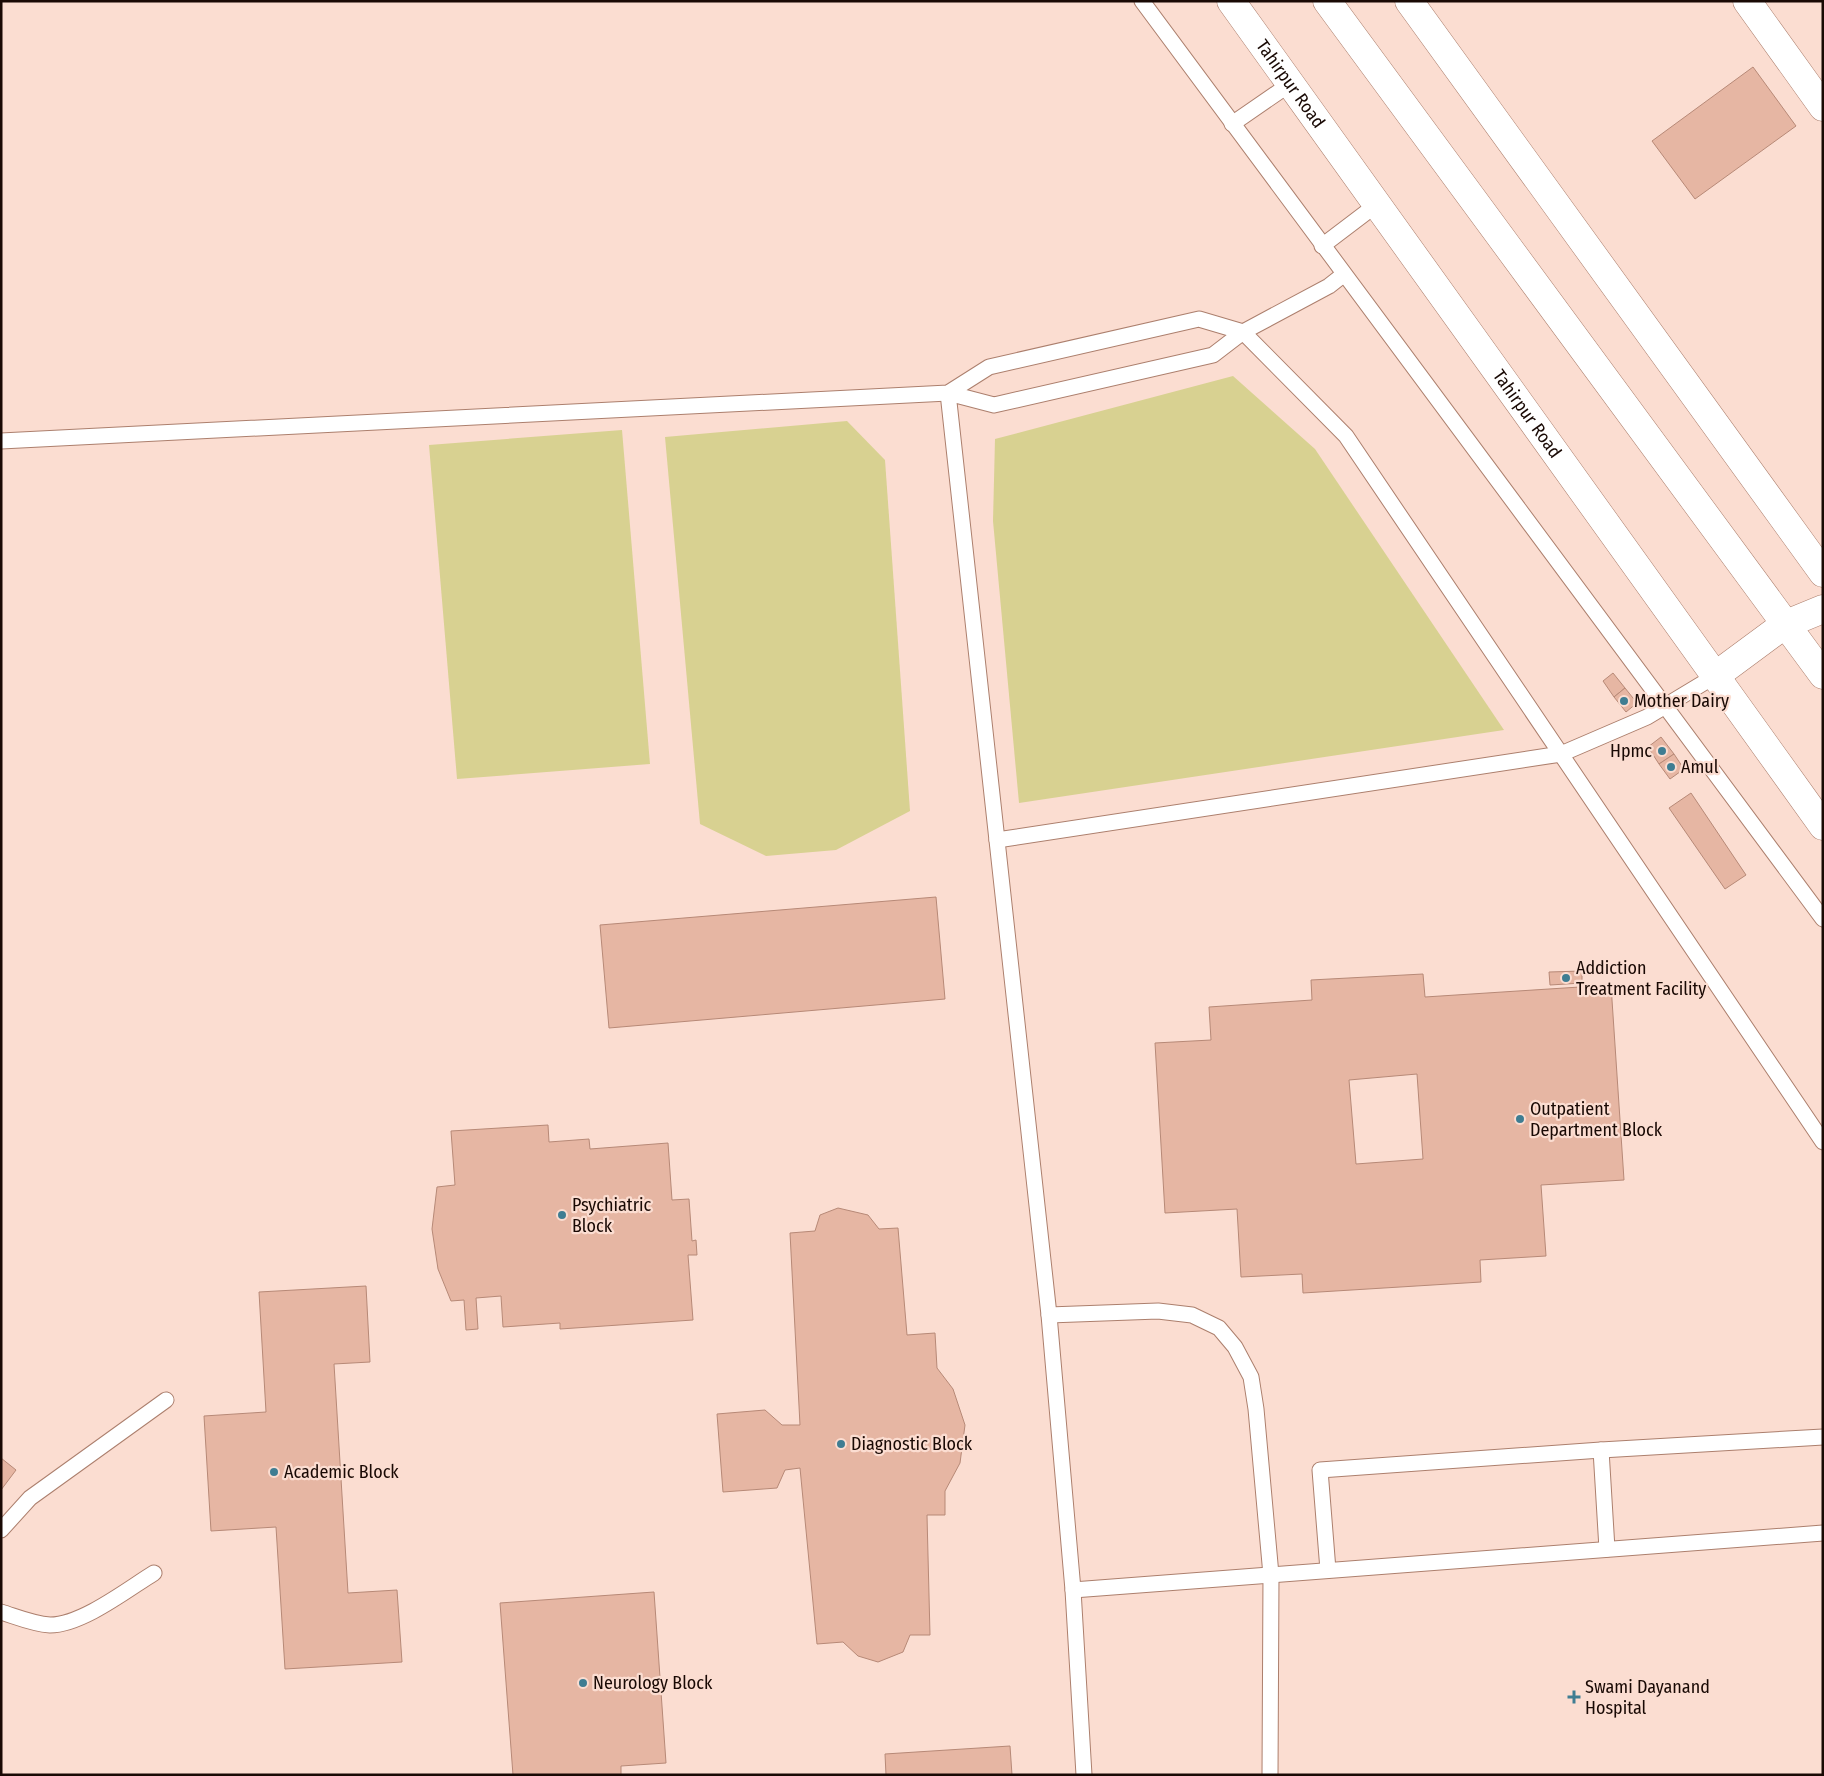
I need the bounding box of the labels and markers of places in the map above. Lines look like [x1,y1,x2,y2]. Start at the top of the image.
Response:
place label: Mother Dairy [1634,690,1729,712]
marker: Mother Dairy [1618,695,1630,707]
place label: Hpmc [1610,740,1652,762]
marker: Hpmc [1656,745,1668,757]
place label: Amul [1681,756,1719,778]
marker: Amul [1665,761,1677,773]
place label: Addiction Treatment Facility [1576,957,1706,1000]
marker: Addiction Treatment Facility [1560,972,1572,984]
place label: Outpatient Department Block [1530,1098,1663,1141]
marker: Outpatient Department Block [1514,1113,1526,1125]
place label: Psychiatric Block [572,1194,652,1237]
marker: Psychiatric Block [556,1209,568,1221]
place label: Diagnostic Block [851,1433,973,1455]
marker: Diagnostic Block [835,1438,847,1450]
place label: Academic Block [284,1461,399,1483]
marker: Academic Block [268,1466,280,1478]
place label: Neurology Block [593,1672,713,1694]
place label: Swami Dayanand Hospital [1585,1676,1710,1719]
marker: Neurology Block [577,1677,589,1689]
marker: Swami Dayanand Hospital [1567,1690,1581,1704]

